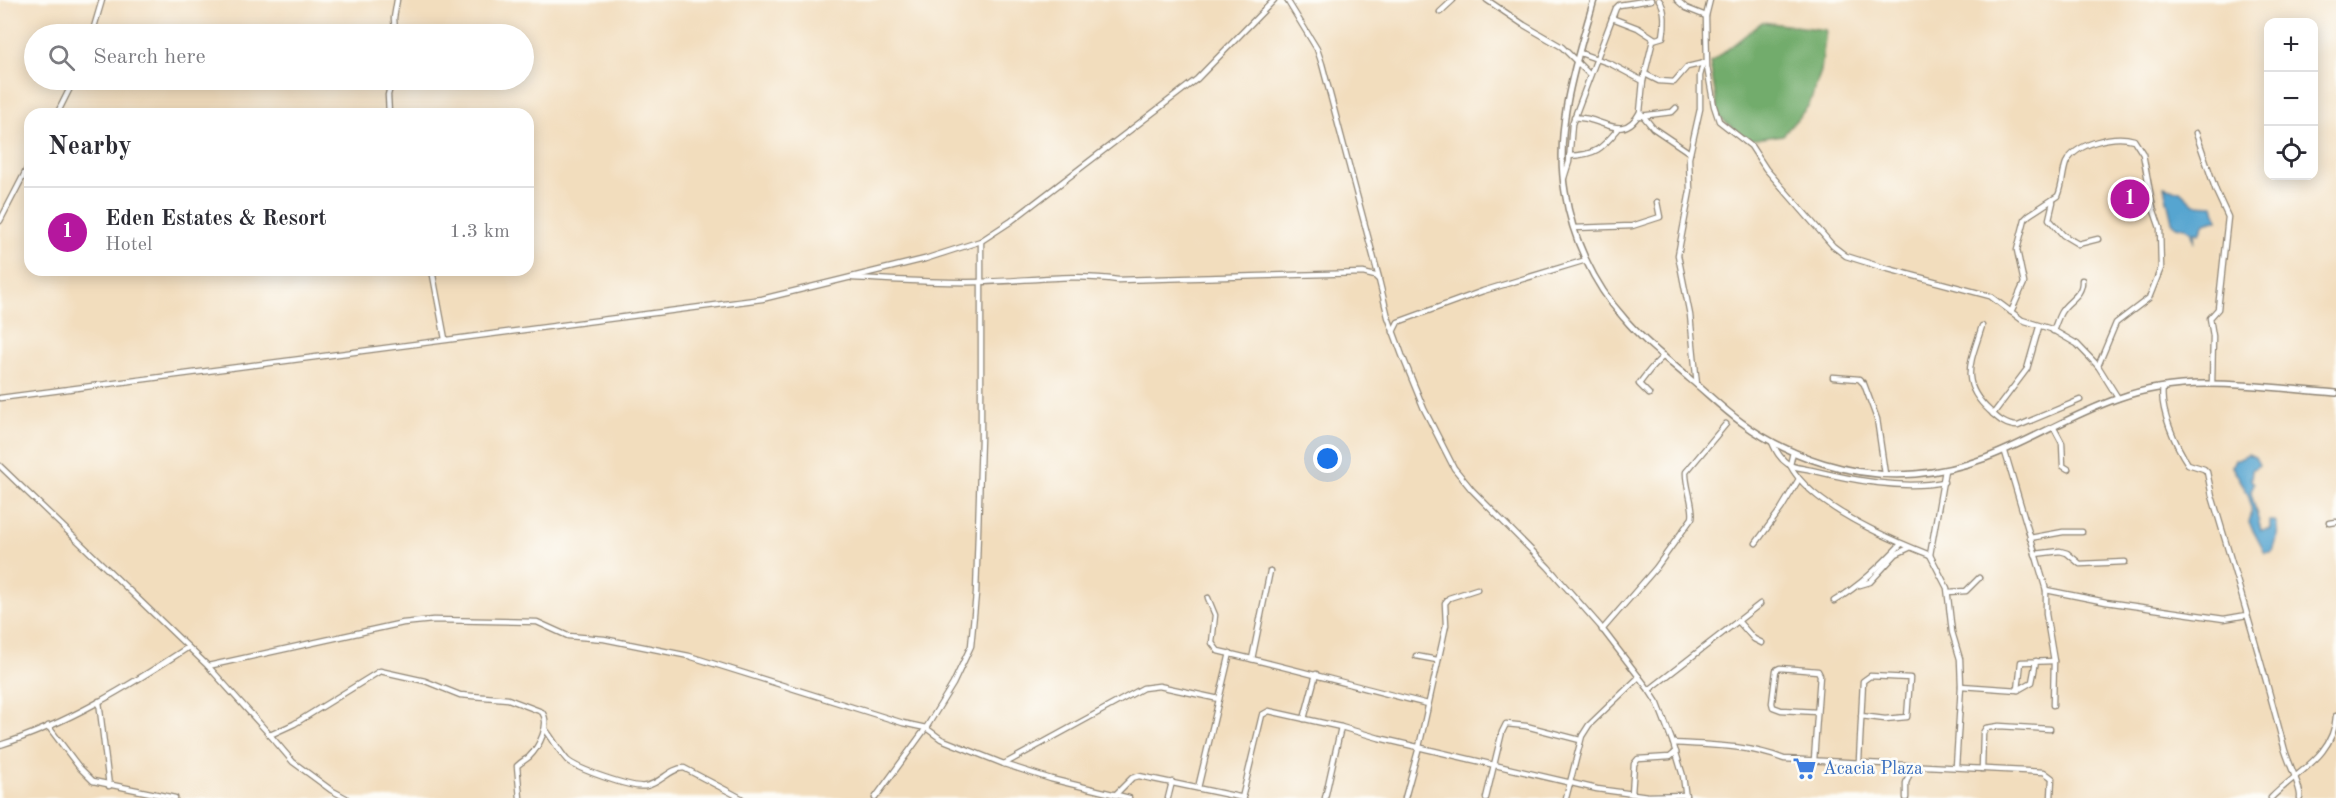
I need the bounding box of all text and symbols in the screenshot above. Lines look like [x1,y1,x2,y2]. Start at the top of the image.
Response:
map controls [2264,18,2318,180]
button: + [2264,18,2318,72]
search box [24,24,534,90]
icon: search [45,41,78,74]
text: Search here [93,46,206,68]
button: − [2264,72,2318,126]
button: locate [2264,126,2318,180]
text: Nearby [48,134,132,160]
pin: 1 [2110,176,2150,222]
text: Eden Estates & Resort [105,208,327,230]
text: 1 [62,222,73,242]
text: 1.3 km [449,222,510,242]
text: Hotel [105,235,152,255]
your location [1313,444,1342,473]
supermarket icon: Acacia Plaza [1792,755,1818,781]
place label: Acacia Plaza [1823,760,1923,778]

